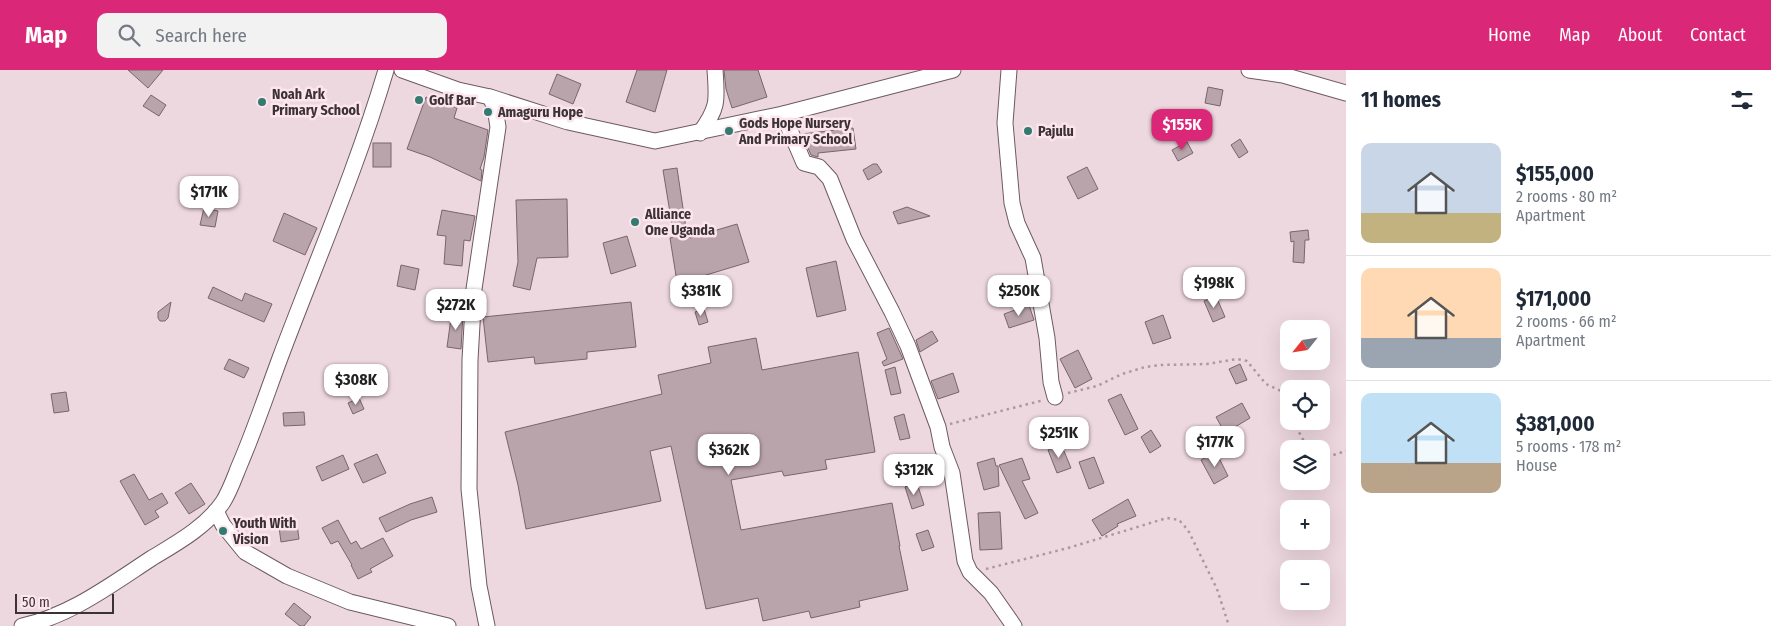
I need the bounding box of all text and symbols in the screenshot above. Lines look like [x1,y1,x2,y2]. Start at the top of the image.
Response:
search box [97,13,447,58]
text: Map [25,21,67,49]
icon: search [115,21,143,49]
text: Search here [155,24,247,47]
text: Home [1488,24,1531,46]
text: Map [1559,24,1590,46]
text: About [1618,24,1662,46]
text: Contact [1690,24,1746,46]
place label: Noah Ark Primary School [272,86,360,119]
icon: filters [1728,86,1756,114]
text: 11 homes [1361,87,1441,113]
place label: Golf Bar [429,92,477,109]
marker: Golf Bar [413,94,425,106]
marker: Noah Ark Primary School [256,96,268,108]
place label: Amaguru Hope [497,104,583,121]
marker: Amaguru Hope [482,106,494,118]
pin: $155K [1147,108,1217,151]
place label: Gods Hope Nursery And Primary School [738,115,853,148]
text: $155K [1162,115,1202,134]
place label: Pajulu [1038,123,1074,140]
marker: Gods Hope Nursery And Primary School [723,125,735,137]
marker: Pajulu [1022,125,1034,137]
text: $155,000 [1516,161,1594,187]
icon: home [1401,163,1461,223]
pin: $171K [174,176,244,218]
text: $171K [191,182,227,201]
text: 2 rooms · 80 m² [1516,187,1617,206]
place label: Alliance One Uganda [644,206,715,239]
text: Apartment [1516,206,1585,225]
marker: Alliance One Uganda [629,216,641,228]
pin: $198K [1179,266,1249,309]
text: $198K [1194,273,1234,292]
pin: $381K [666,274,736,317]
pin: $250K [984,274,1054,317]
text: $381K [681,281,721,300]
text: $250K [998,281,1040,300]
text: $171,000 [1516,286,1591,312]
pin: $272K [421,288,491,331]
icon: home [1401,288,1461,348]
text: $272K [437,295,475,314]
text: 2 rooms · 66 m² [1516,312,1616,331]
north arrow [1280,320,1330,370]
map controls [1280,320,1330,610]
text: Apartment [1516,331,1585,350]
pin: $308K [321,364,391,406]
text: $308K [335,370,377,389]
button: locate [1280,380,1330,430]
text: $381,000 [1516,411,1595,437]
icon: home [1401,413,1461,473]
pin: $251K [1024,416,1094,459]
text: $251K [1040,423,1078,442]
pin: $177K [1180,426,1250,468]
text: $177K [1196,432,1234,451]
pin: $362K [694,434,764,476]
text: 5 rooms · 178 m² [1516,437,1621,456]
text: $362K [709,440,749,459]
button: layers [1280,440,1330,490]
pin: $312K [879,454,949,496]
text: House [1516,456,1557,475]
text: $312K [895,460,933,479]
button: + [1280,500,1330,550]
place label: Youth With Vision [232,515,296,548]
marker: Youth With Vision [217,525,229,537]
button: − [1280,560,1330,610]
scale bar [15,591,114,614]
text: 50 m [22,594,50,611]

